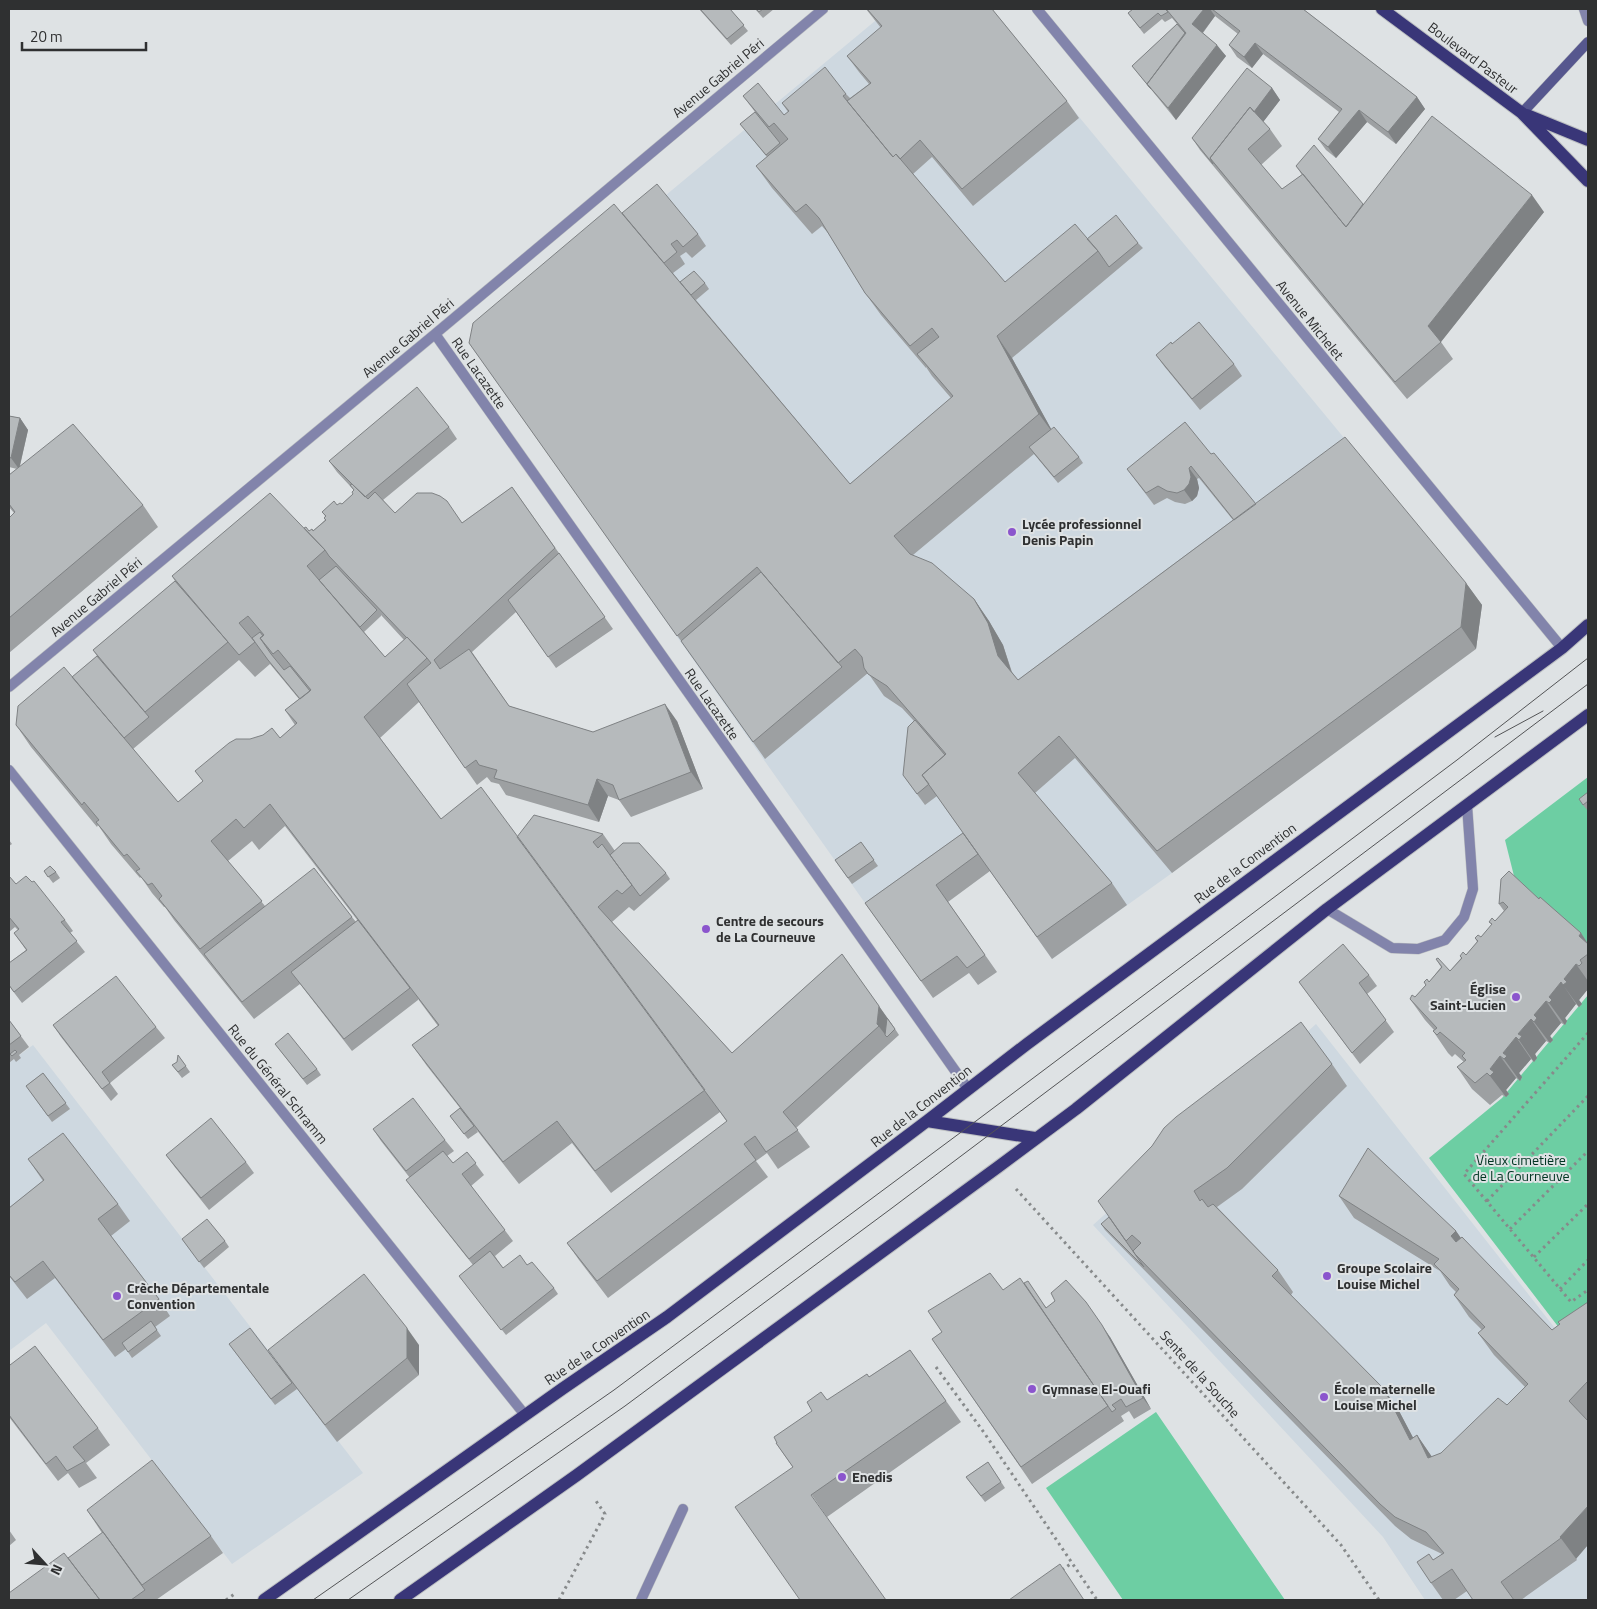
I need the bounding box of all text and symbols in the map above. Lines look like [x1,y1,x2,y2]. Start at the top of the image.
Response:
street label: Boulevard Pasteur [1424,17,1523,99]
scale bar [22,20,146,52]
text: 20 m [30,25,63,48]
street label: Avenue Gabriel Péri [667,33,768,122]
street label: Avenue Michelet [1272,275,1349,364]
street label: Avenue Gabriel Péri [357,293,458,382]
street label: Rue Lacazette [447,333,512,413]
place label: Lycée professionnel Denis Papin [1022,513,1142,550]
marker: Lycée professionnel Denis Papin [1006,526,1018,538]
street label: Avenue Gabriel Péri [45,552,146,641]
street label: Rue Lacazette [680,664,745,744]
street label: Rue de la Convention [1189,817,1300,908]
place label: Centre de secours de La Courneuve [716,910,824,947]
marker: Centre de secours de La Courneuve [700,923,712,935]
place label: Église Saint-Lucien [1430,978,1506,1015]
marker: Église Saint-Lucien [1510,991,1522,1003]
street label: Rue du Général Schramm [223,1019,333,1148]
street label: Rue de la Convention [866,1059,976,1152]
park label: Vieux cimetière de La Courneuve [1472,1149,1570,1186]
place label: Groupe Scolaire Louise Michel [1337,1257,1432,1294]
marker: Groupe Scolaire Louise Michel [1321,1270,1333,1282]
place label: Crèche Départementale Convention [127,1277,269,1314]
marker: Crèche Départementale Convention [111,1290,123,1302]
street label: Rue de la Convention [540,1303,654,1390]
street label: Sente de la Souche [1155,1325,1245,1422]
place label: Gymnase El-Ouafi [1042,1378,1151,1399]
place label: École maternelle Louise Michel [1334,1378,1435,1415]
marker: Gymnase El-Ouafi [1026,1383,1038,1395]
marker: École maternelle Louise Michel [1318,1391,1330,1403]
place label: Enedis [852,1466,893,1487]
marker: Enedis [836,1471,848,1483]
north arrow [20,1539,70,1589]
text: N [46,1561,69,1579]

